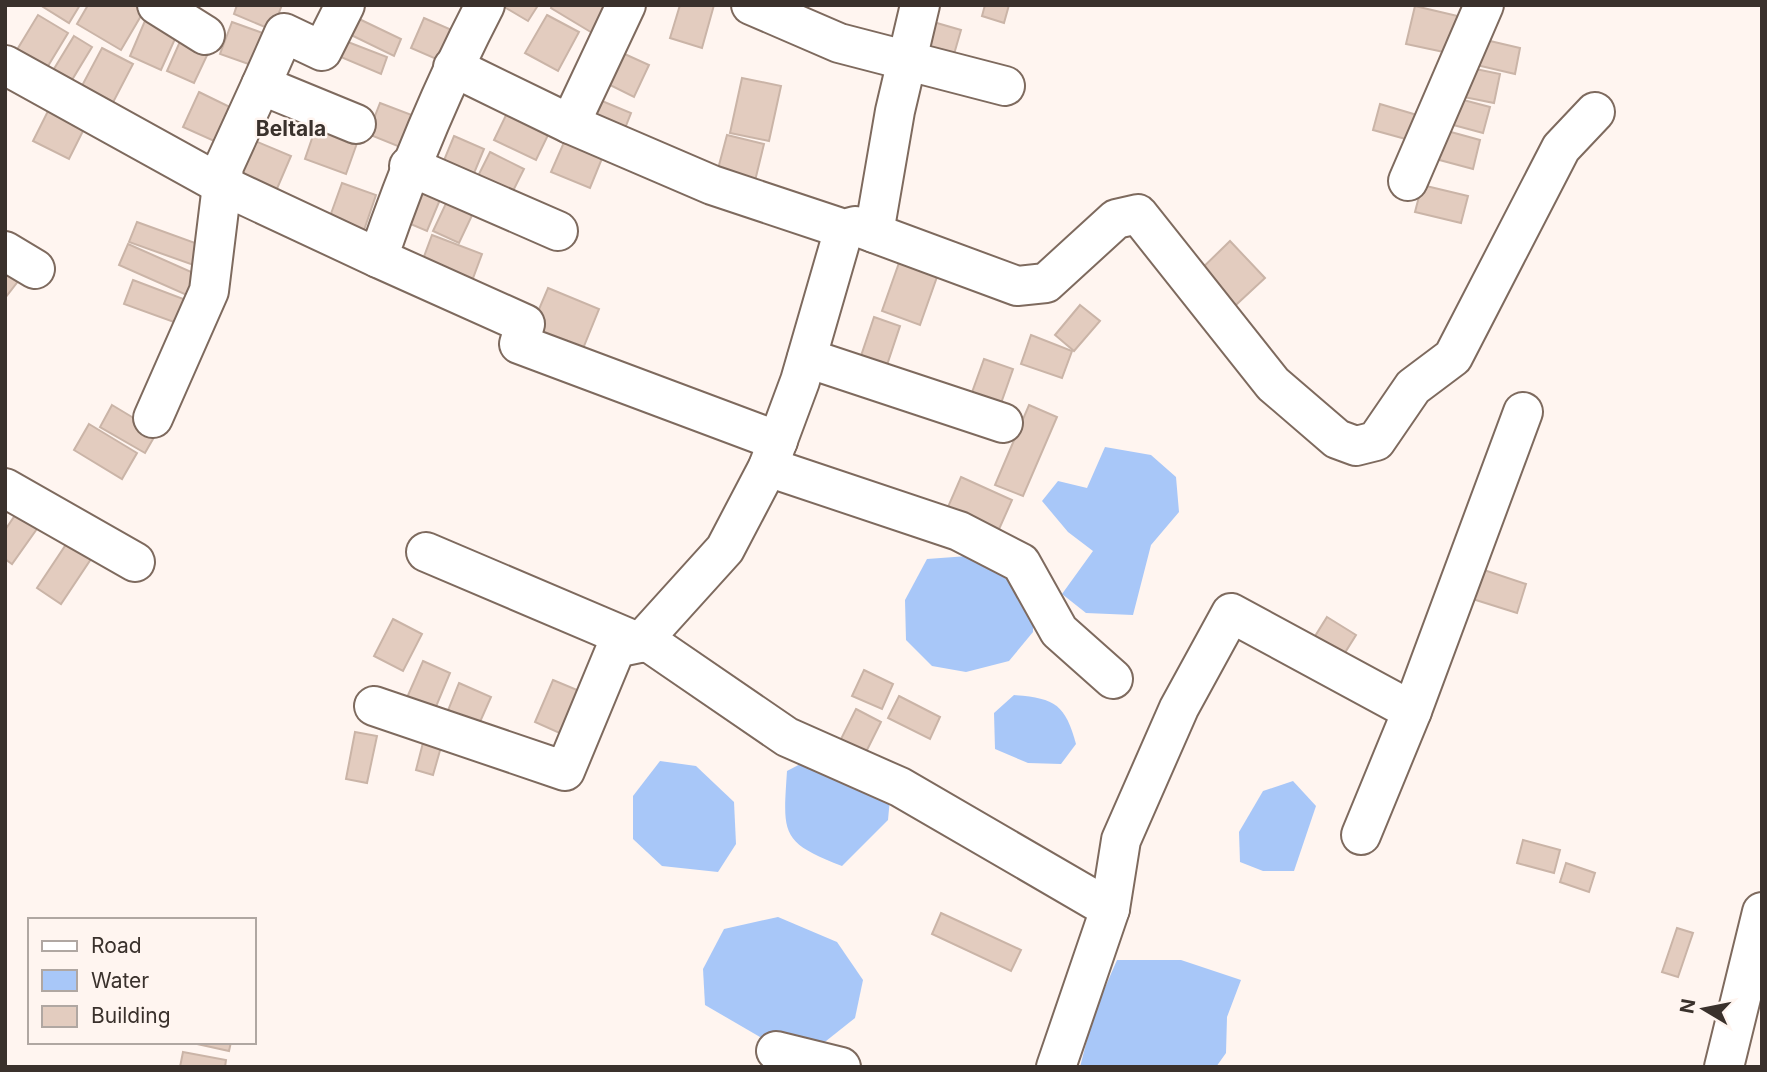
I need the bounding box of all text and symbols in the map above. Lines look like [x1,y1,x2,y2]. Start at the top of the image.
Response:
district label: Beltala [256,116,326,141]
legend [28,918,256,1044]
text: Road [91,933,142,958]
text: Water [91,968,149,993]
north arrow [1669,974,1739,1044]
text: N [1675,997,1700,1015]
text: Building [91,1003,171,1028]

